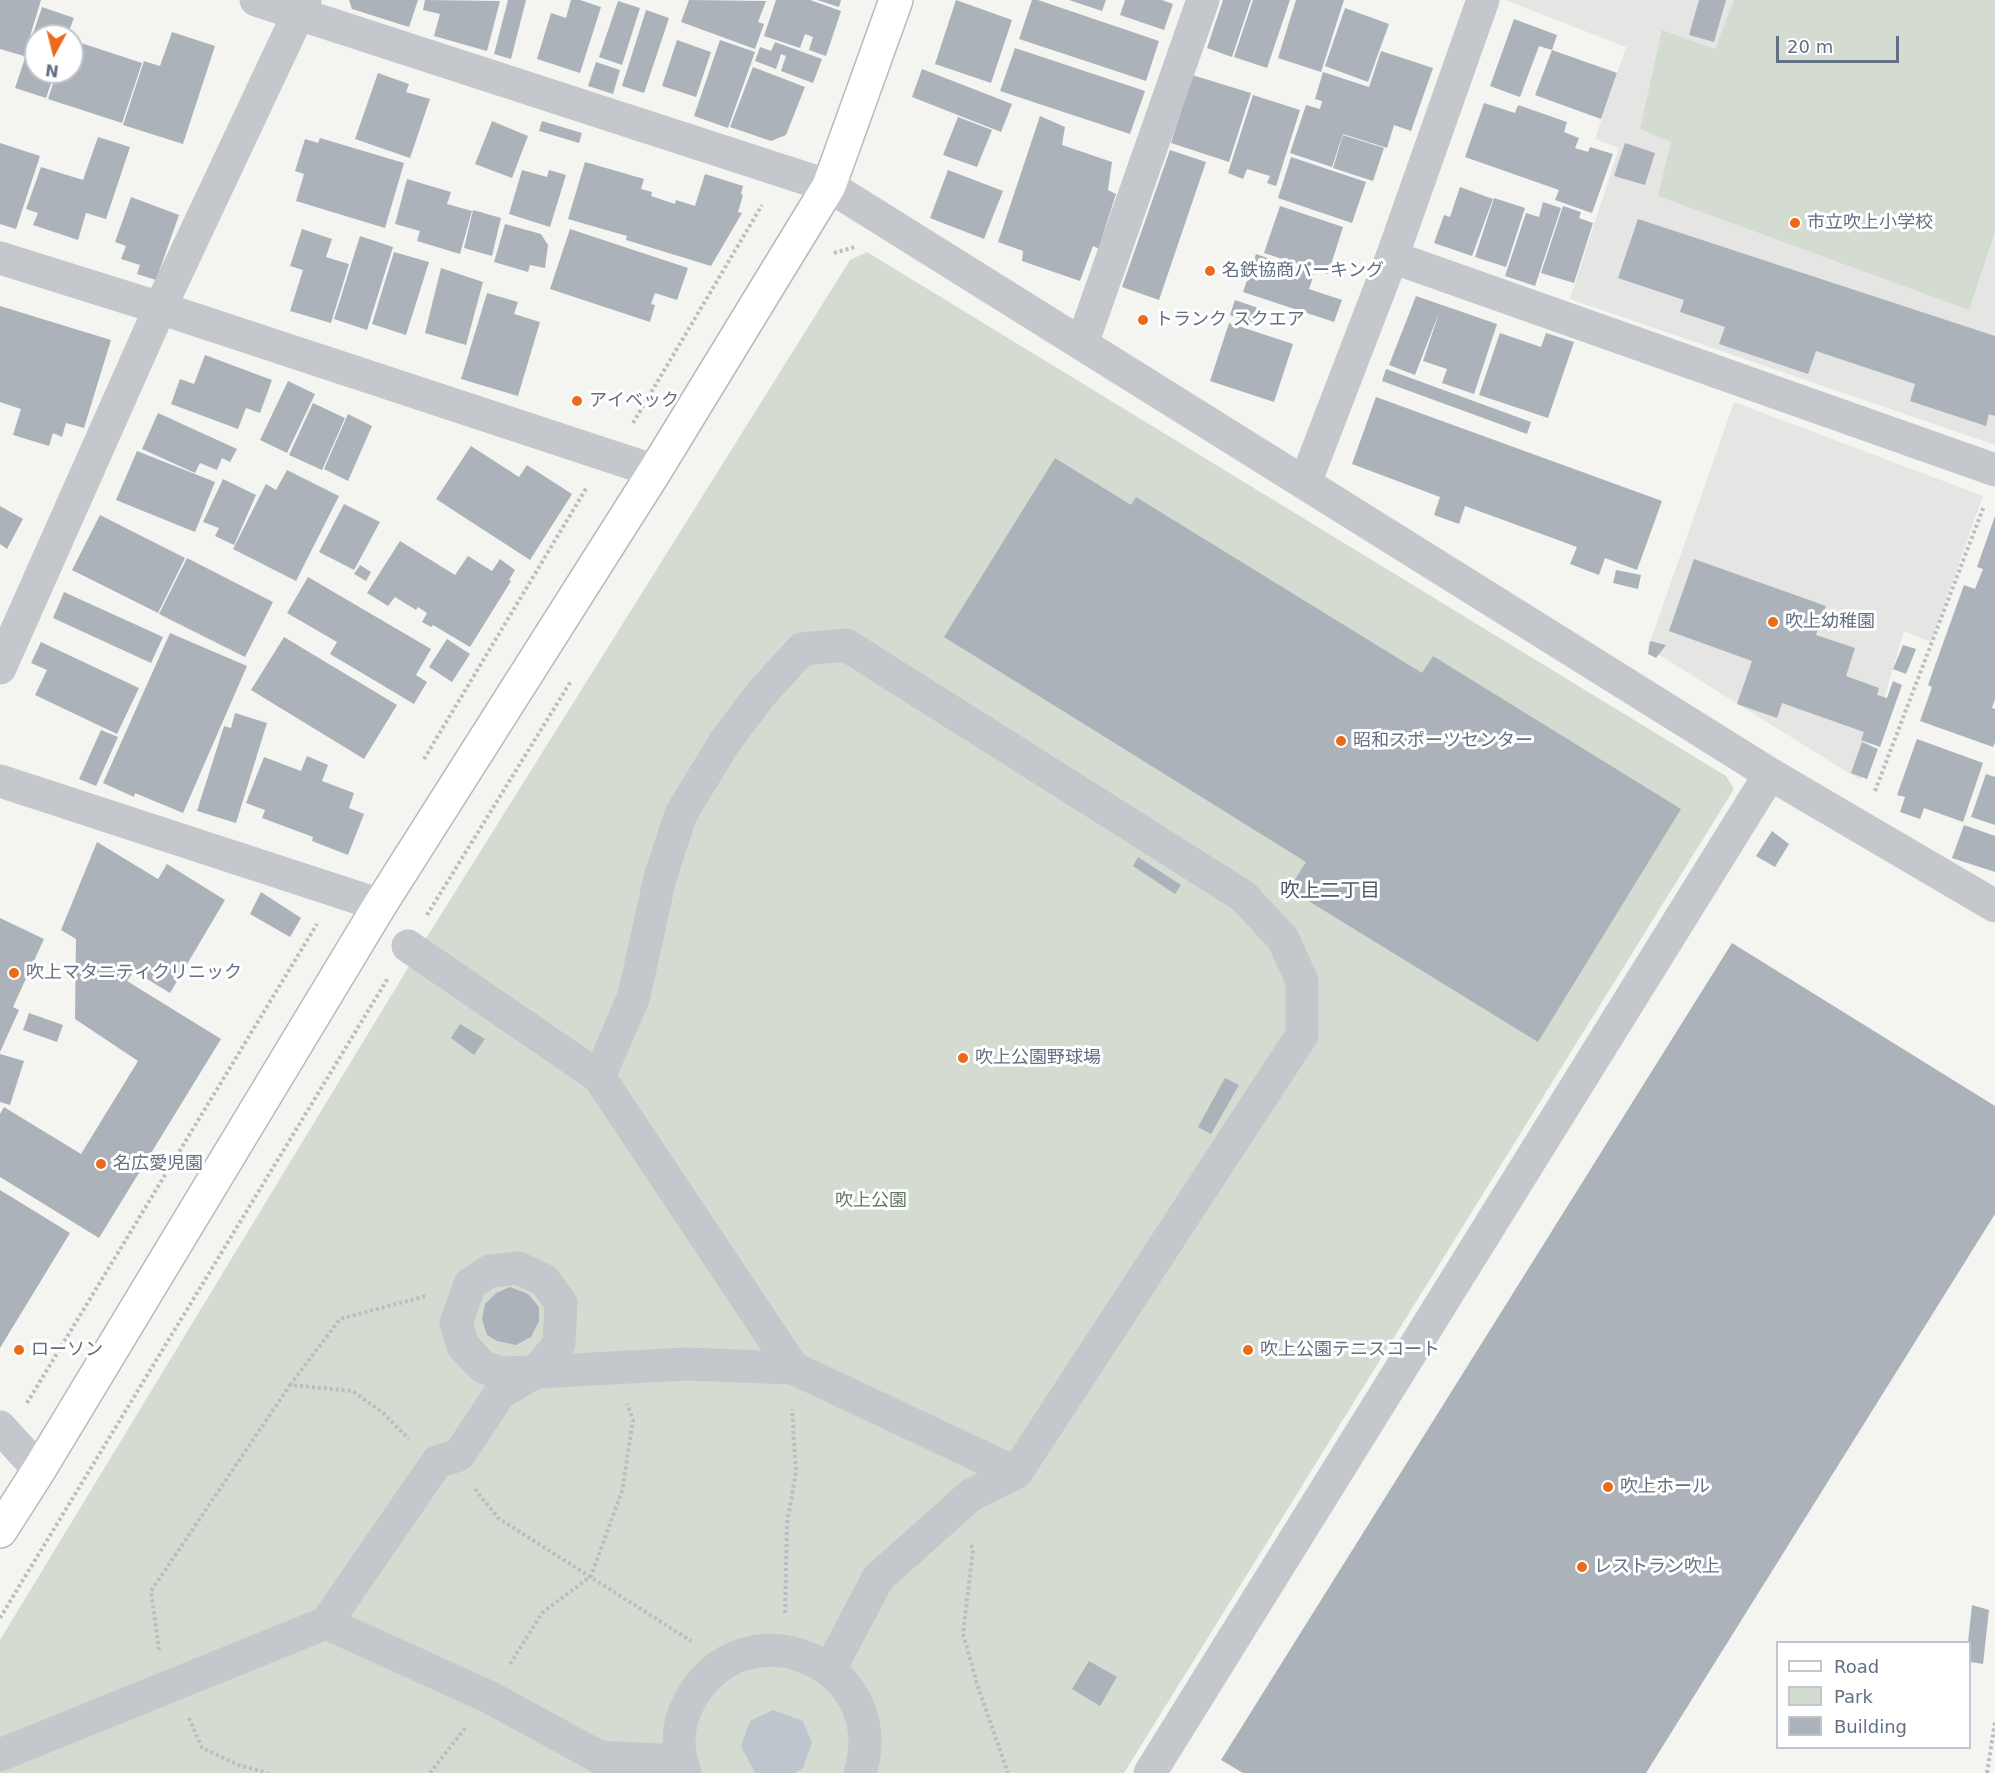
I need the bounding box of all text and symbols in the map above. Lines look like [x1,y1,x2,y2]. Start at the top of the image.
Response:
north arrow [24,24,84,84]
scale bar [1779,24,1902,62]
text: 20 m [1787,36,1833,57]
text: N [44,60,60,81]
place label: 市立吹上小学校 [1807,212,1933,234]
marker: 市立吹上小学校 [1788,216,1802,230]
place label: 名鉄協商パーキング [1222,260,1384,282]
marker: 名鉄協商パーキング [1203,264,1217,278]
place label: トランク スクエア [1155,309,1305,331]
marker: トランク スクエア [1136,313,1150,327]
place label: アイベック [589,390,679,412]
marker: アイベック [570,394,584,408]
place label: 吹上幼稚園 [1785,611,1875,633]
marker: 吹上幼稚園 [1766,615,1780,629]
place label: 昭和スポーツセンター [1353,730,1533,752]
marker: 昭和スポーツセンター [1334,734,1348,748]
district label: 吹上二丁目 [1280,880,1380,904]
place label: 吹上マタニティクリニック [26,962,242,984]
marker: 吹上マタニティクリニック [7,966,21,980]
place label: 吹上公園野球場 [975,1047,1101,1069]
marker: 吹上公園野球場 [956,1051,970,1065]
place label: 名広愛児園 [113,1153,203,1175]
marker: 名広愛児園 [94,1157,108,1171]
park label: 吹上公園 [835,1190,907,1212]
place label: ローソン [31,1339,103,1361]
place label: 吹上公園テニスコート [1260,1339,1440,1361]
marker: ローソン [12,1343,26,1357]
marker: 吹上公園テニスコート [1241,1343,1255,1357]
place label: 吹上ホール [1620,1476,1710,1498]
marker: 吹上ホール [1601,1480,1615,1494]
place label: レストラン吹上 [1594,1556,1720,1578]
marker: レストラン吹上 [1575,1560,1589,1574]
legend [1776,1641,1971,1749]
text: Road [1834,1656,1879,1677]
text: Park [1834,1686,1873,1707]
text: Building [1834,1716,1907,1737]

